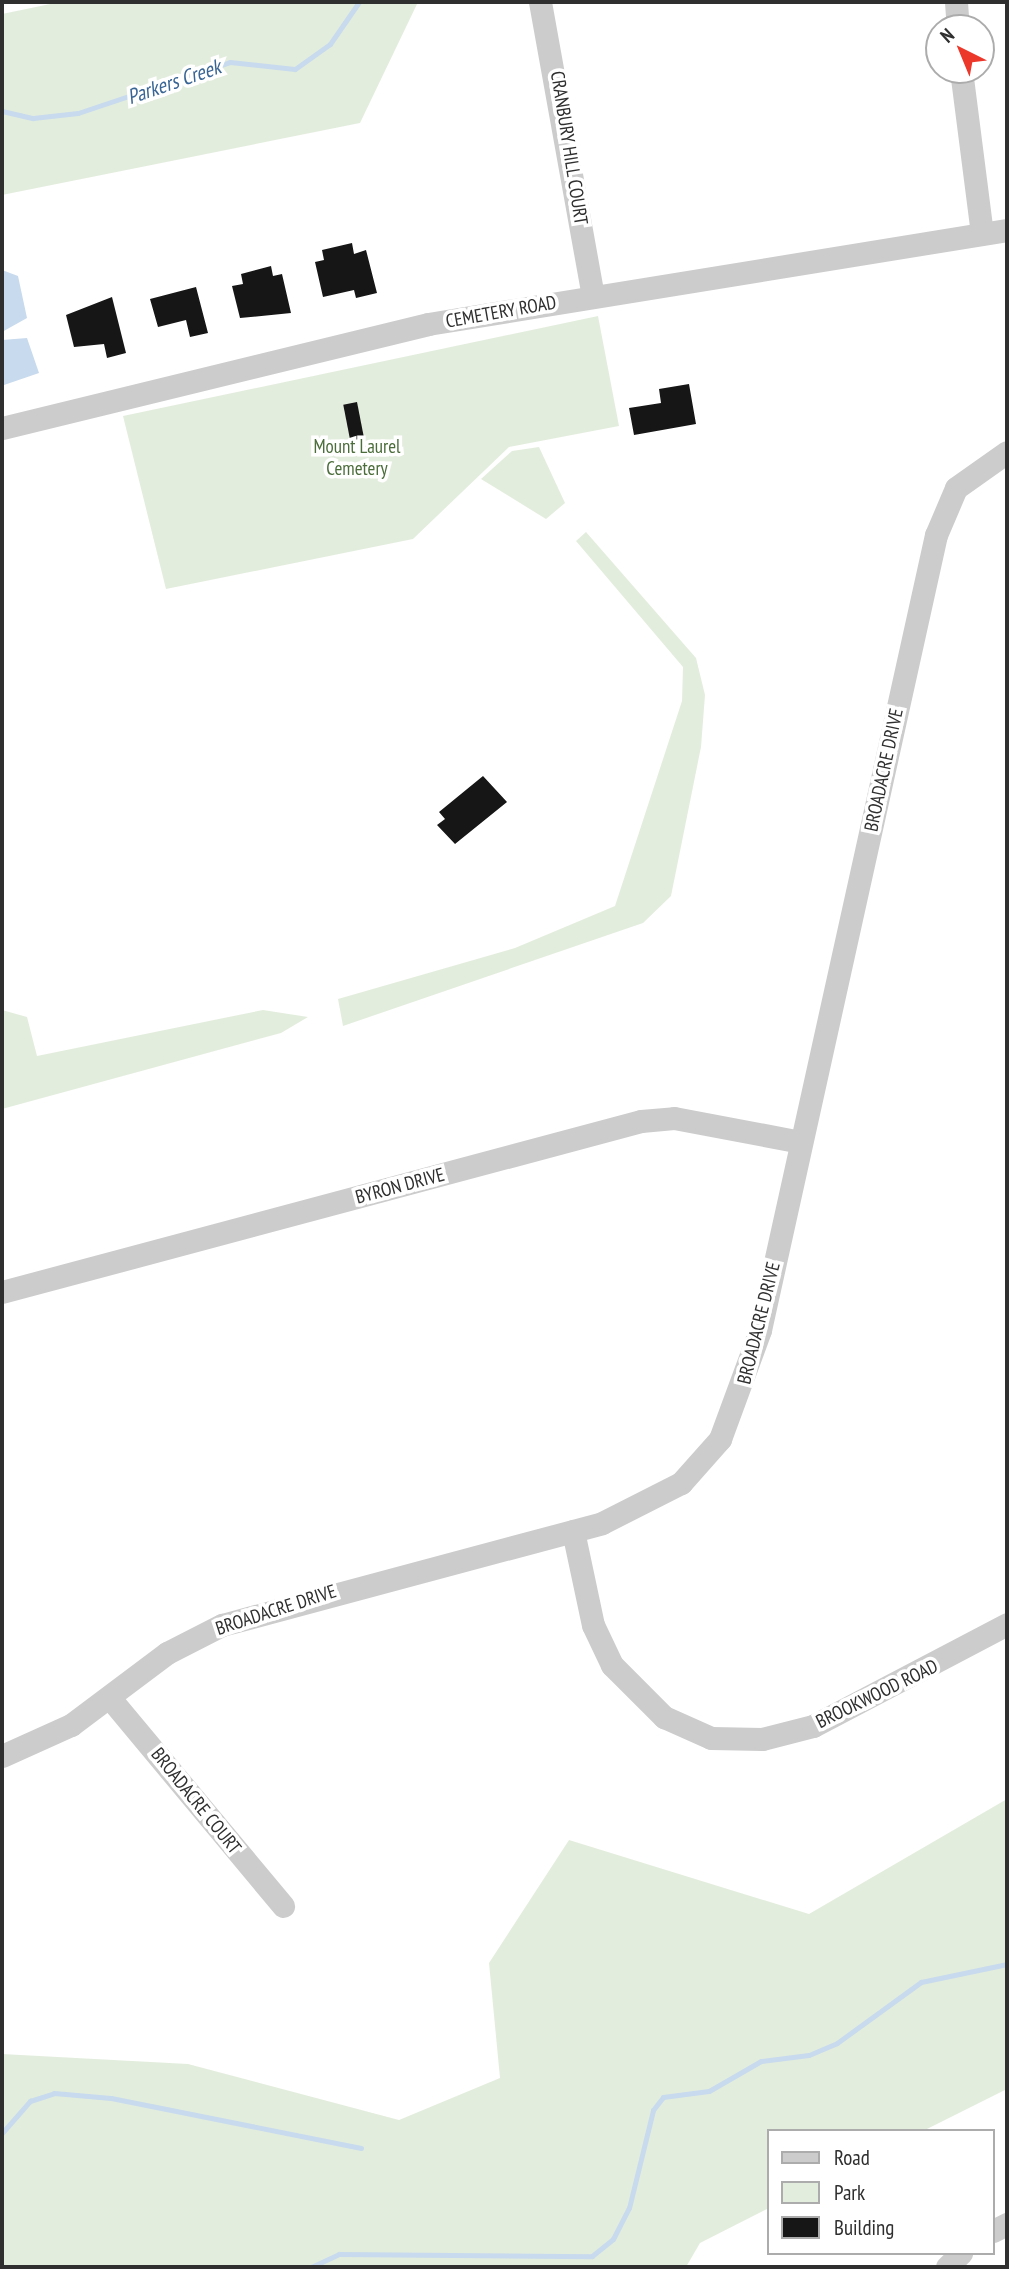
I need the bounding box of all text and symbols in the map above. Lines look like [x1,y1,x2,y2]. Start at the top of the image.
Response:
north arrow [925,14,995,84]
text: N [935,23,959,47]
water label: Parkers Creek [124,54,224,110]
street label: CRANBURY HILL COURT [546,69,592,227]
street label: CEMETERY ROAD [444,291,558,333]
park label: Mount Laurel Cemetery [313,436,401,480]
street label: BROADACRE DRIVE [860,706,908,834]
street label: BYRON DRIVE [353,1163,447,1209]
street label: BROADACRE DRIVE [733,1260,785,1386]
street label: BROADACRE DRIVE [213,1580,339,1640]
street label: BROOKWOOD ROAD [812,1655,942,1733]
street label: BROADACRE COURT [146,1743,246,1859]
legend [768,2129,995,2255]
text: Road [834,2144,870,2171]
text: Park [834,2179,865,2206]
text: Building [834,2214,894,2241]

